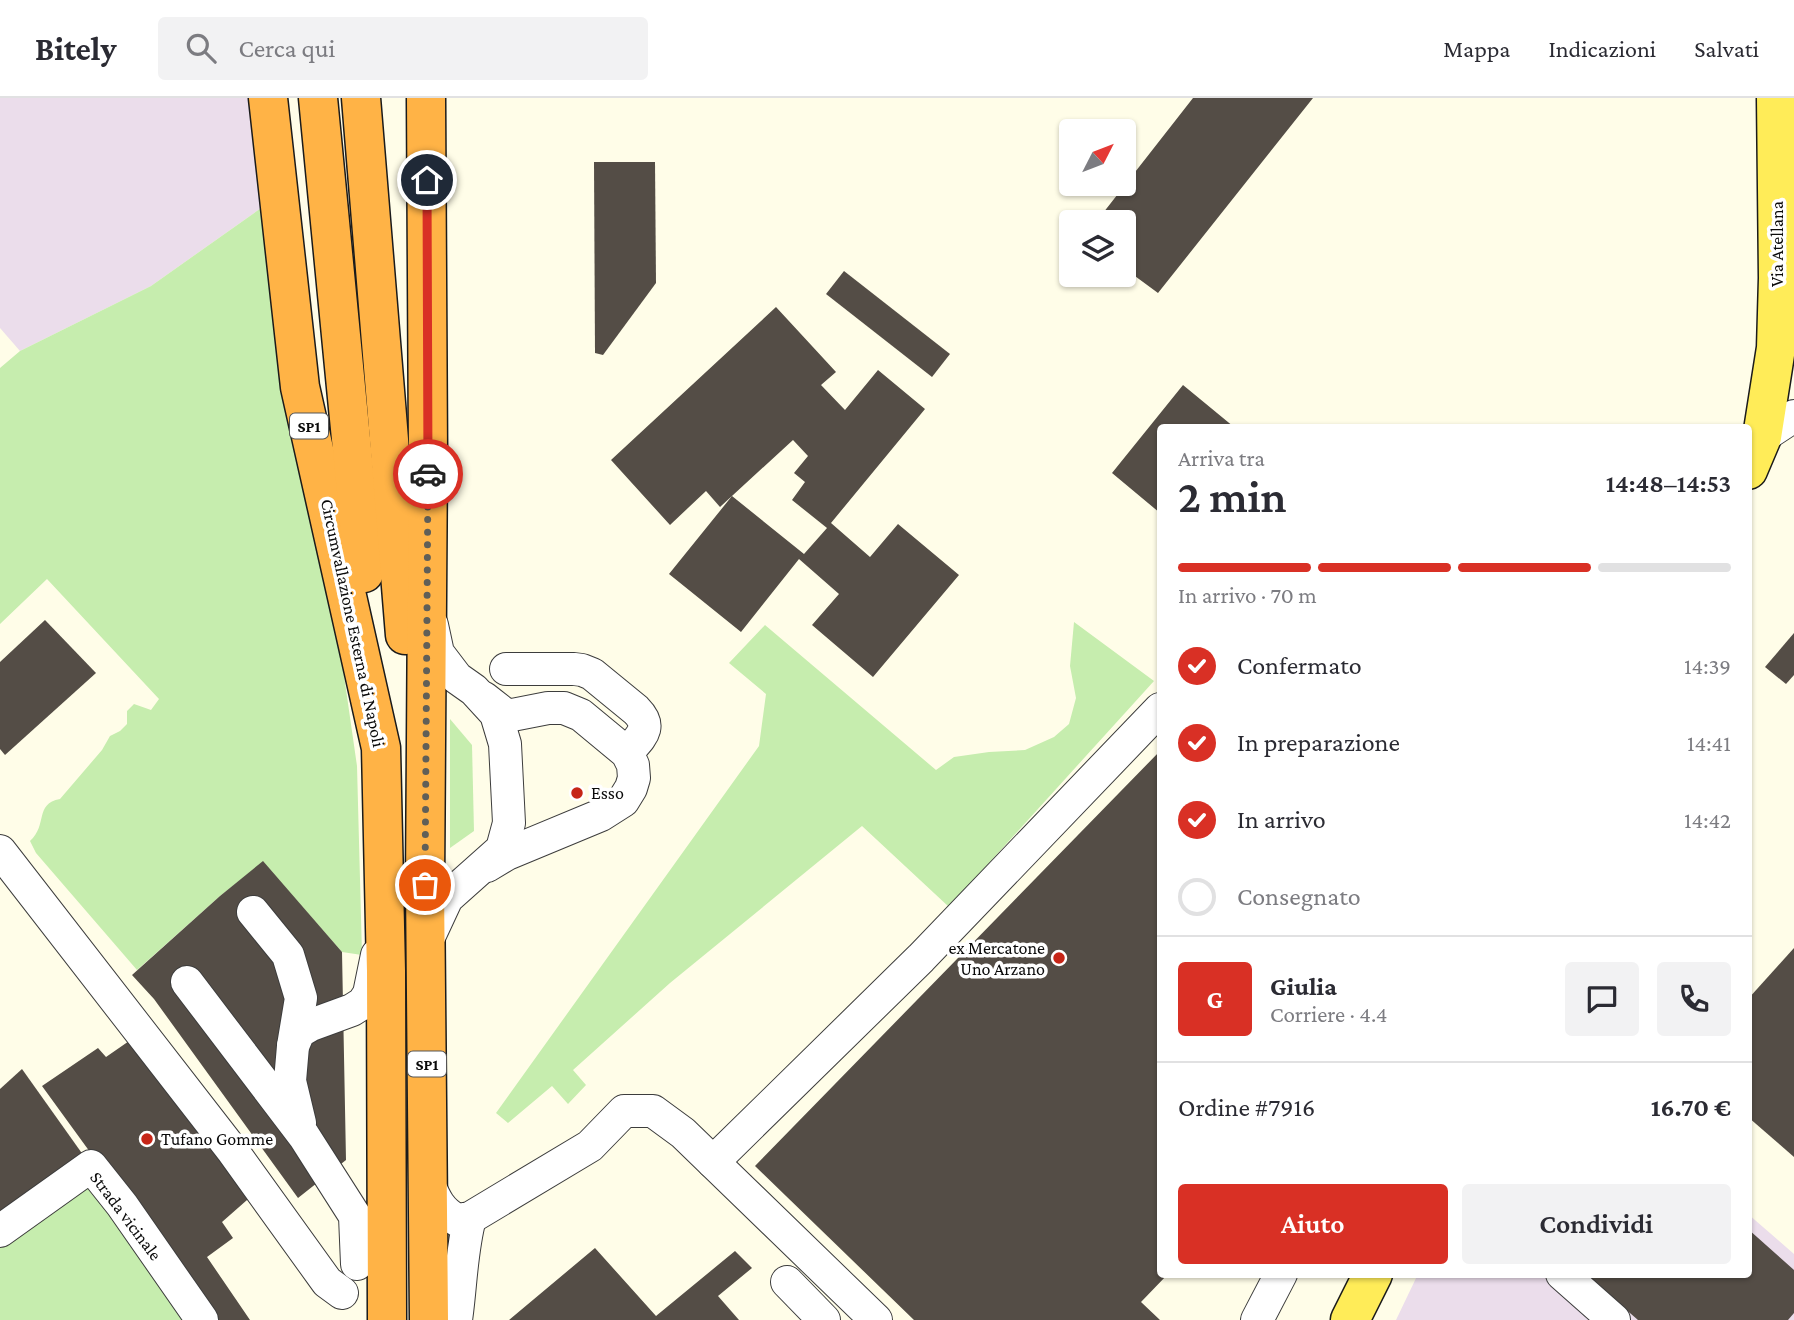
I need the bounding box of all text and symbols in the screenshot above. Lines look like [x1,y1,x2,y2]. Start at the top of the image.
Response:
search box [158,17,648,80]
icon: search [182,29,220,67]
text: Bitely [35,30,116,67]
text: Cerca qui [238,34,335,63]
text: Mappa [1443,35,1510,62]
text: Indicazioni [1548,35,1656,62]
text: Salvati [1694,35,1759,62]
north arrow [1059,119,1136,196]
map controls [1059,119,1136,287]
pin [397,150,457,210]
icon: home [408,161,446,199]
street label: Via Atellana [1767,201,1787,287]
button: layers [1059,210,1136,287]
road number: SP1 [290,414,328,438]
courier [393,439,463,509]
text: Arriva tra [1178,445,1265,471]
icon: car [409,455,447,493]
text: 14:48–14:53 [1606,469,1731,498]
text: 2 min [1178,471,1286,522]
street label: Circumvallazione Esterna di Napoli [317,497,389,749]
text: In arrivo · 70 m [1178,582,1317,608]
icon: check [1178,647,1216,685]
text: Confermato [1237,651,1362,680]
text: 14:39 [1684,653,1731,679]
icon: check [1178,724,1216,762]
text: In preparazione [1237,728,1400,757]
text: 14:41 [1687,730,1731,756]
place label: Esso [591,783,624,803]
marker: Esso [569,785,585,801]
icon: check [1178,801,1216,839]
text: In arrivo [1237,805,1326,834]
text: 14:42 [1684,807,1731,833]
pin [395,855,455,915]
icon: bag [406,866,444,904]
text: Consegnato [1237,882,1361,911]
place label: ex Mercatone Uno Arzano [948,938,1045,979]
marker: ex Mercatone Uno Arzano [1051,950,1067,966]
button: chat [1565,962,1639,1036]
button: phone [1657,962,1731,1036]
text: Giulia [1270,972,1337,1001]
text: G [1207,985,1223,1014]
text: Corriere · 4.4 [1270,1001,1387,1027]
road number: SP1 [408,1052,446,1076]
text: Ordine #7916 [1178,1093,1315,1122]
text: 16.70 € [1651,1093,1731,1122]
place label: Tufano Gomme [161,1129,273,1149]
marker: Tufano Gomme [139,1131,155,1147]
street label: Strada vicinale [86,1168,166,1264]
button: Aiuto [1178,1184,1448,1264]
button: Condividi [1462,1184,1731,1264]

